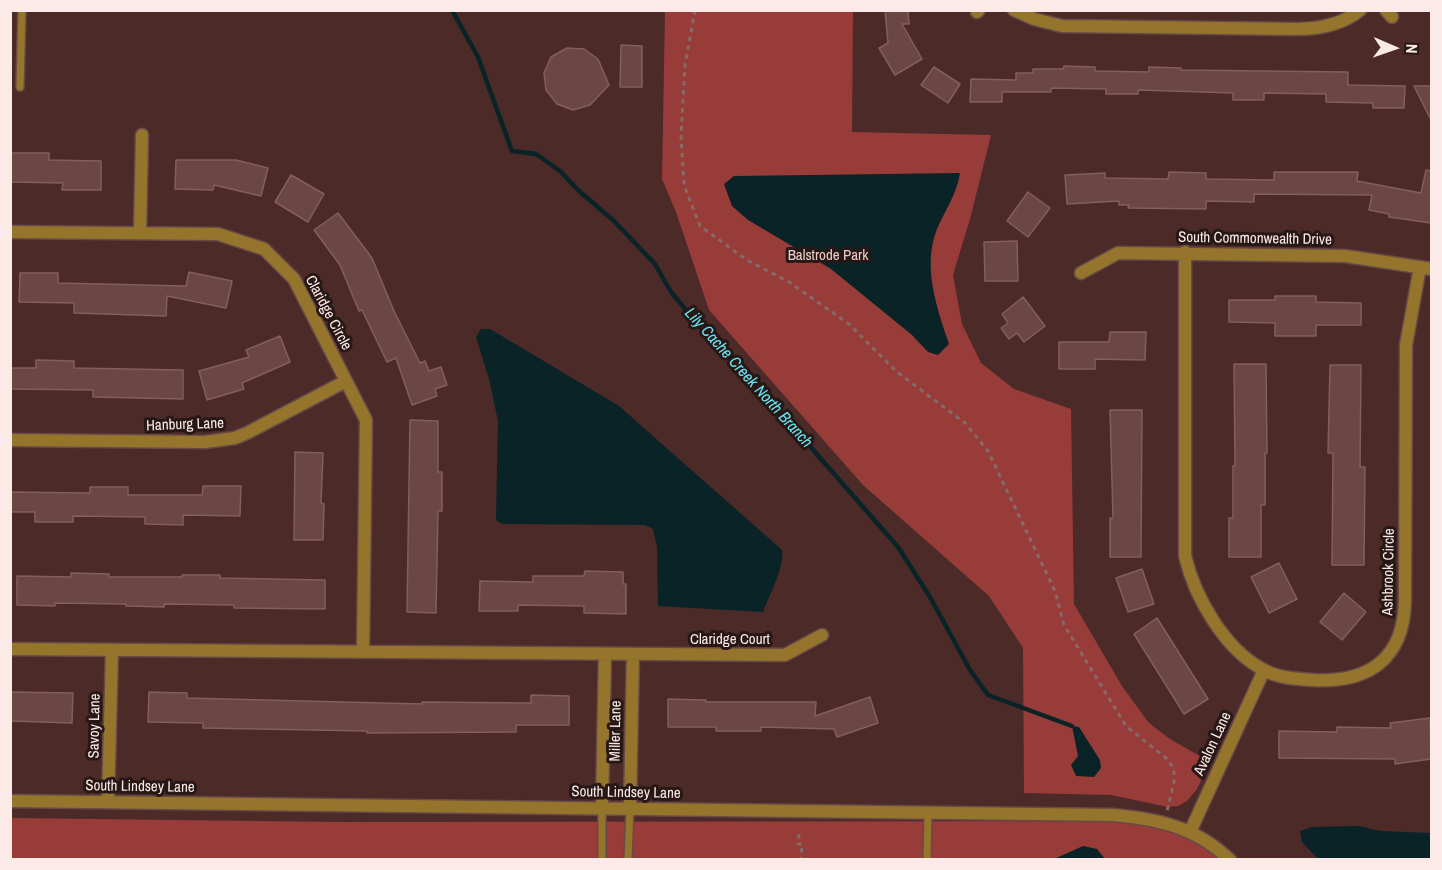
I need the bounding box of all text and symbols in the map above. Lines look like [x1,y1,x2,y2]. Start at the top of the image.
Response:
north arrow [1364,18,1424,78]
text: N [1401,43,1423,54]
street label: South Commonwealth Drive [1178,229,1332,249]
park label: Balstrode Park [788,247,868,265]
street label: Claridge Circle [301,273,355,353]
water label: Lily Cache Creek North Branch [680,304,816,452]
street label: Hanburg Lane [146,415,224,435]
street label: Ashbrook Circle [1379,528,1399,616]
street label: Claridge Court [690,631,770,649]
street label: Savoy Lane [85,693,105,759]
street label: Miller Lane [606,700,626,762]
street label: Avalon Lane [1190,709,1236,779]
street label: South Lindsey Lane [85,777,195,797]
street label: South Lindsey Lane [571,783,681,803]

